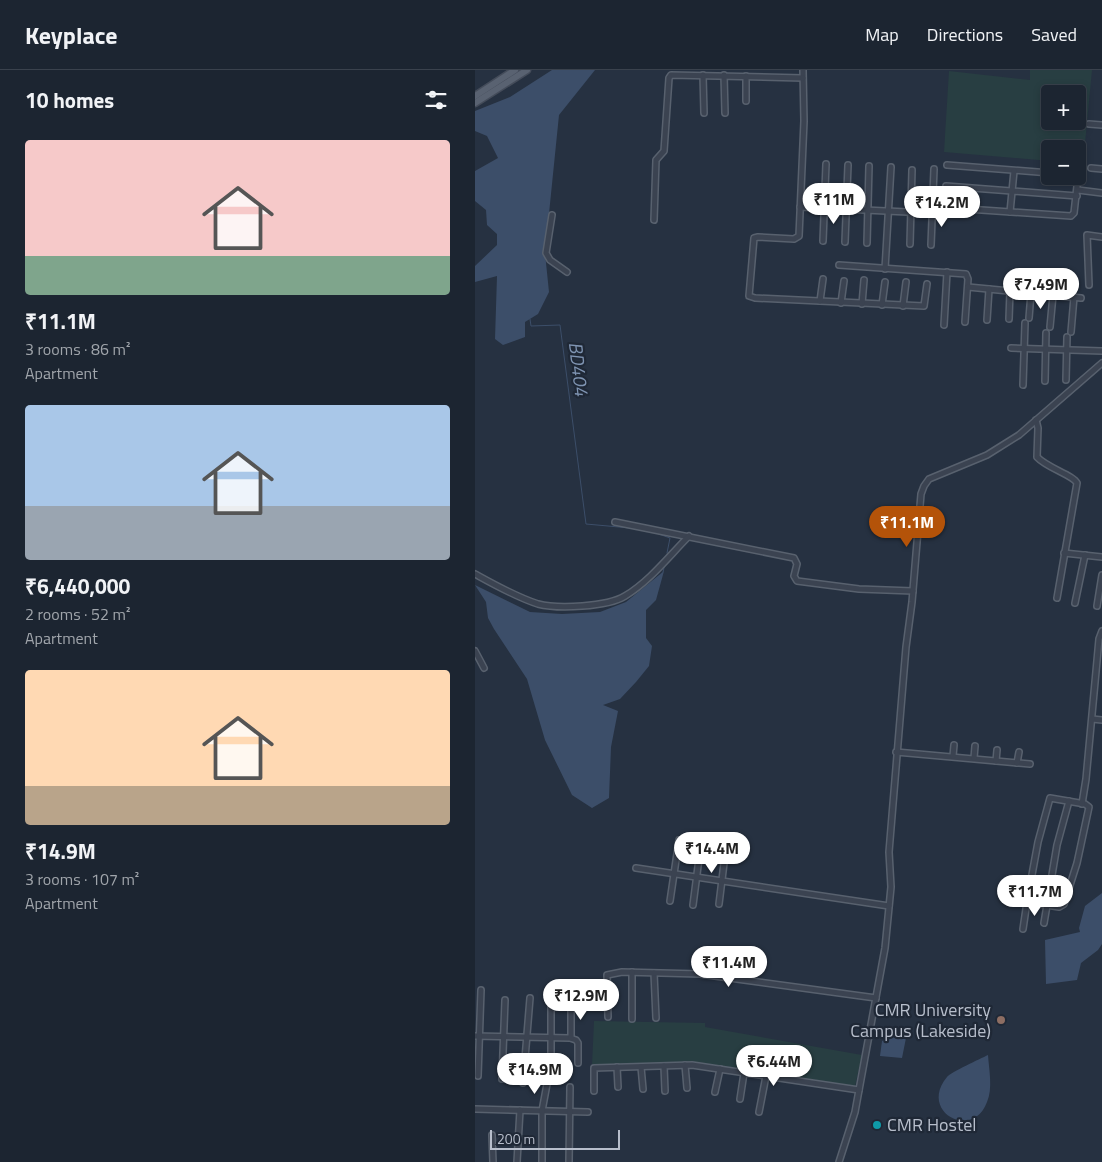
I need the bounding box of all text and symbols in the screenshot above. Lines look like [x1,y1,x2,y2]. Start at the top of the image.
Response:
text: Keyplace [25,17,118,53]
text: Map [865,21,899,48]
text: Directions [927,21,1003,48]
text: Saved [1031,21,1077,48]
text: 10 homes [25,84,114,116]
map controls [1041,85,1086,185]
button: + [1041,85,1086,130]
icon: filters [422,86,450,114]
button: − [1041,140,1086,185]
icon: home [193,173,283,263]
pin: ₹11M [804,182,864,225]
pin: ₹14.2M [901,186,983,228]
text: ₹11M [814,187,854,211]
text: ₹14.2M [915,190,969,214]
pin: ₹7.49M [1000,268,1082,310]
text: ₹7.49M [1014,272,1068,296]
text: ₹11.1M [25,305,96,337]
text: 3 rooms · 86 m² [25,337,130,361]
water label: BD404 [562,340,597,398]
text: Apartment [25,361,98,385]
icon: home [193,438,283,528]
pin: ₹11.1M [866,506,948,548]
text: ₹11.1M [880,510,934,534]
text: ₹6,440,000 [25,570,130,602]
text: 2 rooms · 52 m² [25,602,130,626]
text: Apartment [25,626,98,650]
icon: home [193,703,283,793]
pin: ₹14.4M [671,832,753,874]
text: ₹14.9M [25,835,96,867]
text: ₹14.4M [685,836,739,860]
text: 3 rooms · 107 m² [25,867,139,891]
pin: ₹11.7M [994,874,1076,917]
text: ₹11.7M [1008,879,1062,903]
text: Apartment [25,891,98,915]
pin: ₹11.4M [688,946,770,988]
text: ₹11.4M [702,950,756,974]
pin: ₹12.9M [540,978,622,1021]
text: ₹12.9M [554,983,608,1007]
place label: CMR University Campus (Lakeside) [850,996,991,1044]
marker: CMR University Campus (Lakeside) [995,1014,1007,1026]
pin: ₹6.44M [733,1044,815,1087]
text: ₹6.44M [747,1049,801,1073]
pin: ₹14.9M [494,1052,576,1095]
text: ₹14.9M [508,1057,562,1081]
place label: CMR Hostel [887,1111,976,1138]
marker: CMR Hostel [871,1119,883,1131]
scale bar [490,1127,620,1150]
text: 200 m [497,1128,535,1149]

